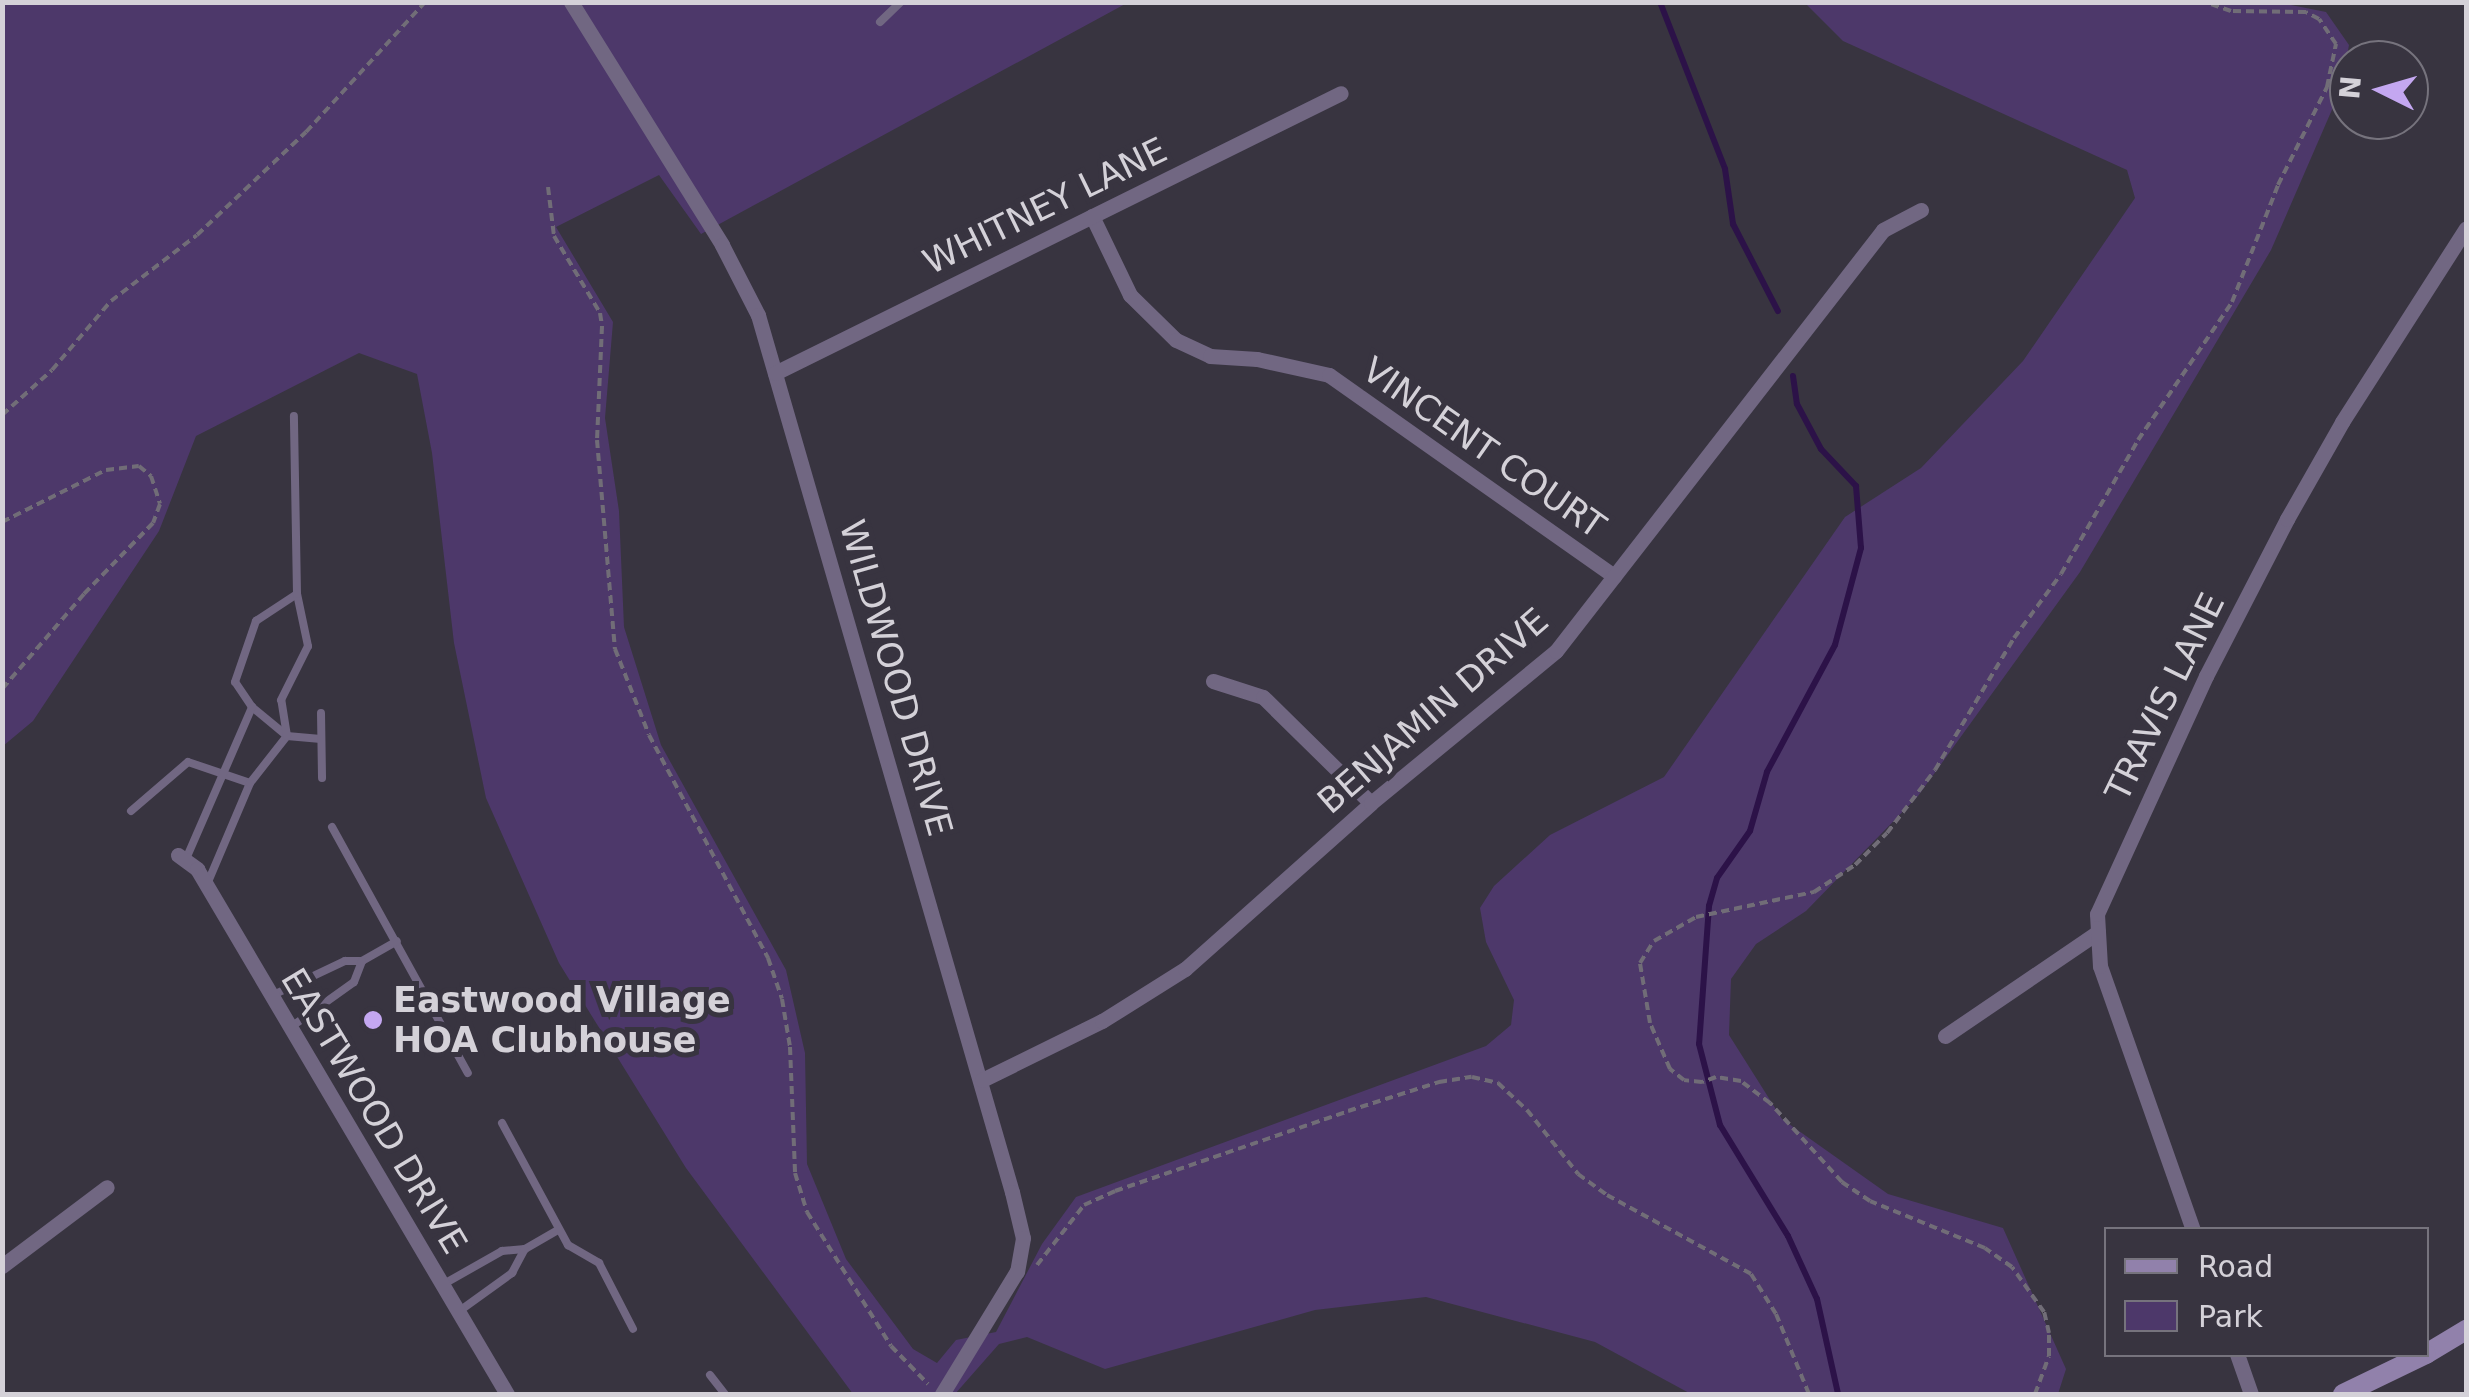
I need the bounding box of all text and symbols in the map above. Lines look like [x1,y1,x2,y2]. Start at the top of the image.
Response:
north arrow [2329,40,2429,140]
text: N [2333,74,2368,101]
street label: WHITNEY LANE [916,129,1174,283]
street label: VINCENT COURT [1355,349,1613,547]
street label: WILDWOOD DRIVE [831,515,961,841]
street label: TRAVIS LANE [2097,586,2233,808]
street label: BENJAMIN DRIVE [1309,600,1557,822]
street label: EASTWOOD DRIVE [272,961,476,1261]
place label: Eastwood Village HOA Clubhouse [393,979,731,1061]
marker: Eastwood Village HOA Clubhouse [362,1009,384,1031]
legend [2104,1227,2429,1357]
text: Road [2198,1249,2273,1284]
text: Park [2198,1299,2263,1334]

